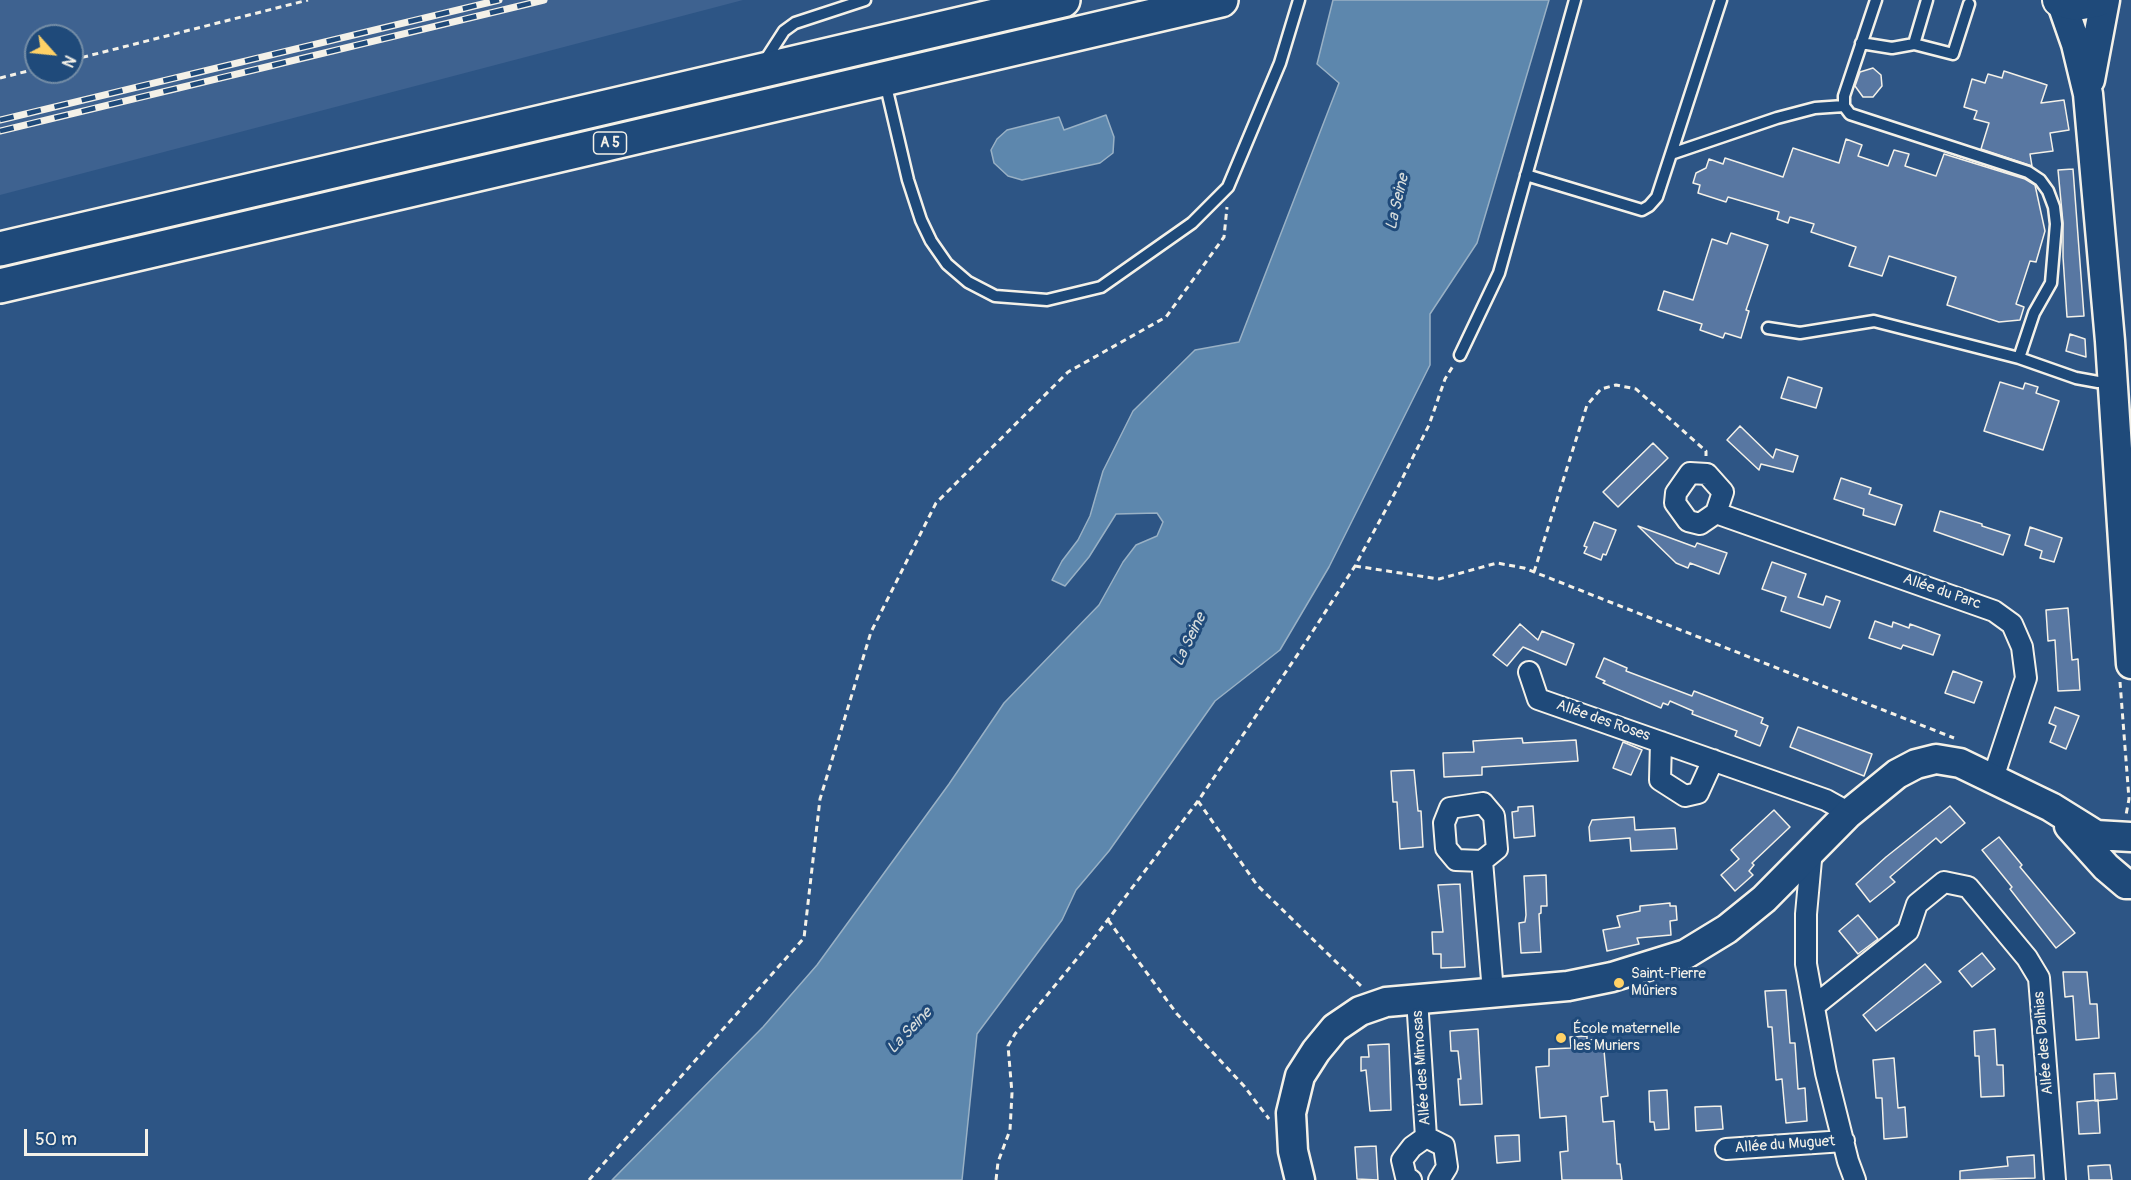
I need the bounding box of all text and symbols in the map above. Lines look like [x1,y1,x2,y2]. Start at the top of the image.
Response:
north arrow [24,24,84,84]
text: N [57,52,80,71]
road number: A 5 [594,132,626,154]
water label: La Seine [1382,172,1414,232]
street label: Allée du Parc [1901,570,1983,614]
water label: La Seine [1169,610,1211,670]
street label: Allée des Roses [1554,697,1652,745]
place label: Saint-Pierre Mûriers [1631,965,1706,1000]
marker: Saint-Pierre Mûriers [1612,976,1626,990]
street label: Allée des Dalhias [2031,990,2057,1096]
water label: La Seine [883,1004,937,1058]
street label: Allée des Mimosas [1409,1010,1435,1126]
place label: École maternelle les Muriers [1573,1020,1680,1055]
marker: École maternelle les Muriers [1554,1031,1568,1045]
scale bar [27,1117,152,1155]
text: 50 m [35,1128,77,1151]
street label: Allée du Muguet [1734,1133,1836,1157]

